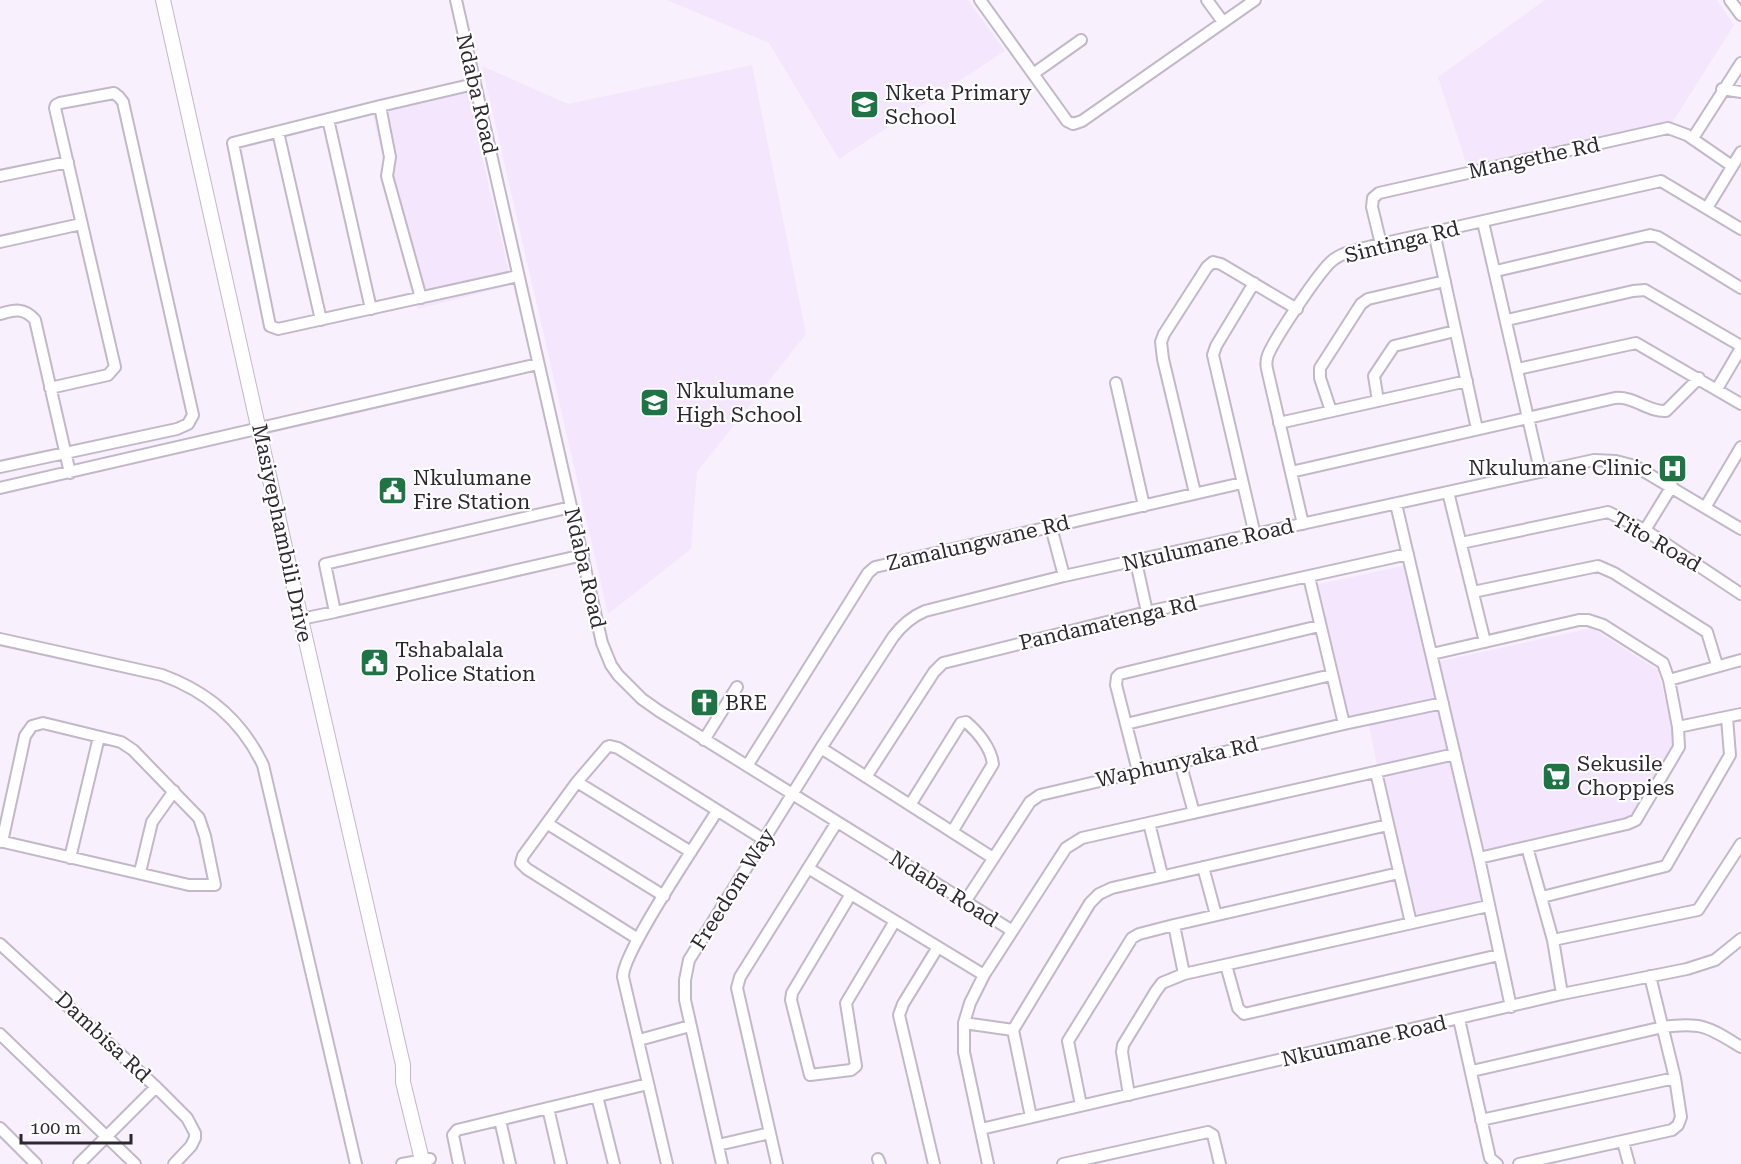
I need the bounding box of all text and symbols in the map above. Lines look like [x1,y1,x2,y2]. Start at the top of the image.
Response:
street label: Ndaba Road [451,31,503,157]
place label: Nketa Primary School [885,81,1032,129]
school or university icon: Nketa Primary School [848,89,880,121]
street label: Mangethe Rd [1466,132,1602,184]
street label: Sintinga Rd [1342,216,1462,268]
place label: Nkulumane High School [676,379,802,427]
school or university icon: Nkulumane High School [639,387,671,419]
street label: Masiyephambili Drive [247,422,317,644]
hospital icon: Nkulumane Clinic [1657,452,1689,484]
place label: Nkulumane Clinic [1468,456,1652,480]
place label: Nkulumane Fire Station [413,466,531,514]
public building icon: Nkulumane Fire Station [376,474,408,506]
street label: Ndaba Road [559,505,611,631]
street label: Tito Road [1608,507,1706,577]
street label: Zamalungwane Rd [884,510,1072,576]
street label: Nkulumane Road [1120,513,1297,576]
street label: Pandamatenga Rd [1017,591,1200,655]
place label: Tshabalala Police Station [395,638,536,686]
public building icon: Tshabalala Police Station [358,646,390,678]
church icon: BRE [688,687,720,719]
place label: BRE [725,691,767,715]
street label: Waphunyaka Rd [1094,732,1261,792]
place label: Sekusile Choppies [1577,752,1674,800]
supermarket icon: Sekusile Choppies [1540,760,1572,792]
street label: Freedom Way [686,823,780,954]
street label: Ndaba Road [885,846,1003,932]
street label: Dambisa Rd [51,987,156,1087]
street label: Nkuumane Road [1279,1010,1449,1072]
scale bar [21,1107,130,1145]
text: 100 m [30,1117,81,1138]

